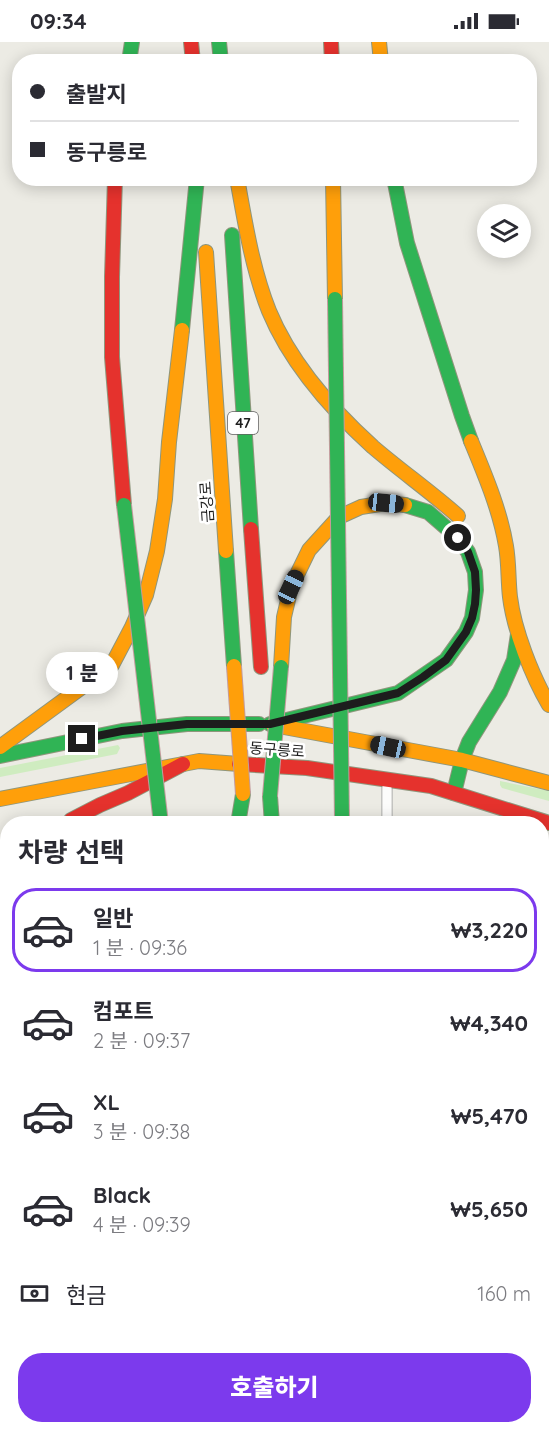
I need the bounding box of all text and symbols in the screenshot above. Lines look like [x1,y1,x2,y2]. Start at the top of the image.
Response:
text: 09:34 [30,7,87,35]
text: 출발지 [66,80,127,108]
text: 동구릉로 [66,138,147,166]
map controls [477,204,531,258]
button: layers [477,204,531,258]
road number: 47 [228,412,258,434]
street label: 금강로 [196,481,217,523]
car [367,492,405,514]
route start [444,524,471,551]
car [275,567,307,607]
callout: 1 분 [46,652,118,694]
text: 1 분 [66,660,98,685]
route end [68,725,95,752]
car [369,734,407,760]
street label: 동구릉로 [249,738,305,761]
text: 차량 선택 [18,835,125,869]
icon: car [21,903,75,957]
text: 일반 [93,904,133,932]
text: ₩3,220 [451,916,528,944]
text: 1 분 · 09:36 [93,935,187,960]
icon: car [21,996,75,1050]
text: 컴포트 [93,997,154,1025]
text: ₩4,340 [450,1009,528,1037]
text: 2 분 · 09:37 [93,1028,190,1053]
text: XL [93,1088,120,1116]
icon: car [21,1089,75,1143]
text: ₩5,470 [451,1102,528,1130]
text: 3 분 · 09:38 [93,1119,190,1144]
text: Black [93,1181,151,1209]
icon: car [21,1182,75,1236]
text: ₩5,650 [450,1195,528,1223]
text: 4 분 · 09:39 [93,1212,191,1237]
icon: cash [18,1277,51,1310]
text: 현금 [66,1281,106,1309]
text: 160 m [477,1281,531,1306]
button: 호출하기 [18,1353,531,1422]

